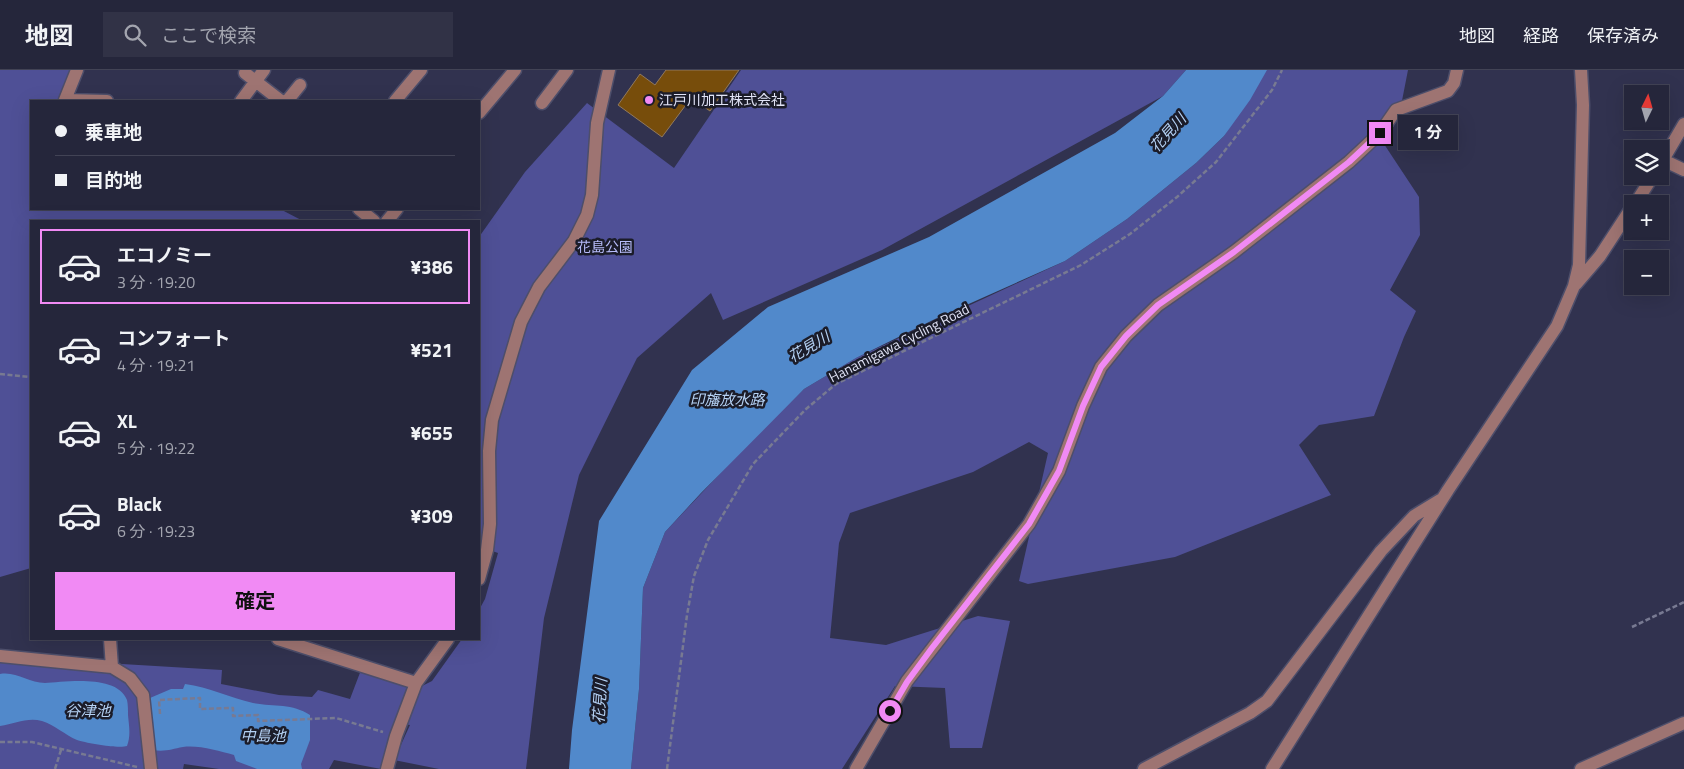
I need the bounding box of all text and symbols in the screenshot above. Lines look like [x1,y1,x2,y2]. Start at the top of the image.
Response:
search box [103,12,453,57]
text: 地図 [25,17,73,53]
text: ここで検索 [161,20,256,49]
icon: search [121,21,149,49]
text: 地図 [1459,22,1495,49]
text: 経路 [1523,22,1559,49]
text: 保存済み [1587,22,1659,49]
north arrow [1624,85,1669,130]
map controls [1624,85,1669,295]
place label: 江戸川加工株式会社 [659,89,785,110]
marker: 江戸川加工株式会社 [643,94,655,106]
water label: 花見川 [1144,107,1193,157]
callout: 1 分 [1398,116,1458,150]
text: 乗車地 [85,117,142,146]
text: 1 分 [1414,120,1442,144]
route end [1369,122,1391,144]
button: layers [1624,140,1669,185]
text: 目的地 [85,165,142,194]
button: + [1624,195,1669,240]
park label: 花島公園 [577,236,633,257]
text: エコノミー [117,240,212,269]
icon: car [57,244,102,289]
button: − [1624,250,1669,295]
text: ¥386 [410,252,453,281]
text: 3 分 · 19:20 [117,270,195,294]
street label: Hanamigawa Cycling Road [825,298,973,387]
text: コンフォート [117,323,230,352]
water label: 花見川 [784,324,836,368]
icon: car [57,327,102,372]
text: ¥521 [410,335,453,364]
text: 4 分 · 19:21 [117,353,195,377]
water label: 印旛放水路 [689,388,766,411]
text: XL [117,406,137,435]
icon: car [57,410,102,455]
text: ¥655 [410,418,453,447]
text: 5 分 · 19:22 [117,436,195,460]
text: Black [117,489,162,518]
icon: car [57,493,102,538]
text: ¥309 [410,501,453,530]
text: 6 分 · 19:23 [117,519,195,543]
button: 確定 [55,572,455,630]
water label: 花見川 [586,676,613,724]
water label: 谷津池 [65,699,112,722]
route start [879,700,901,722]
water label: 中島池 [240,724,287,747]

